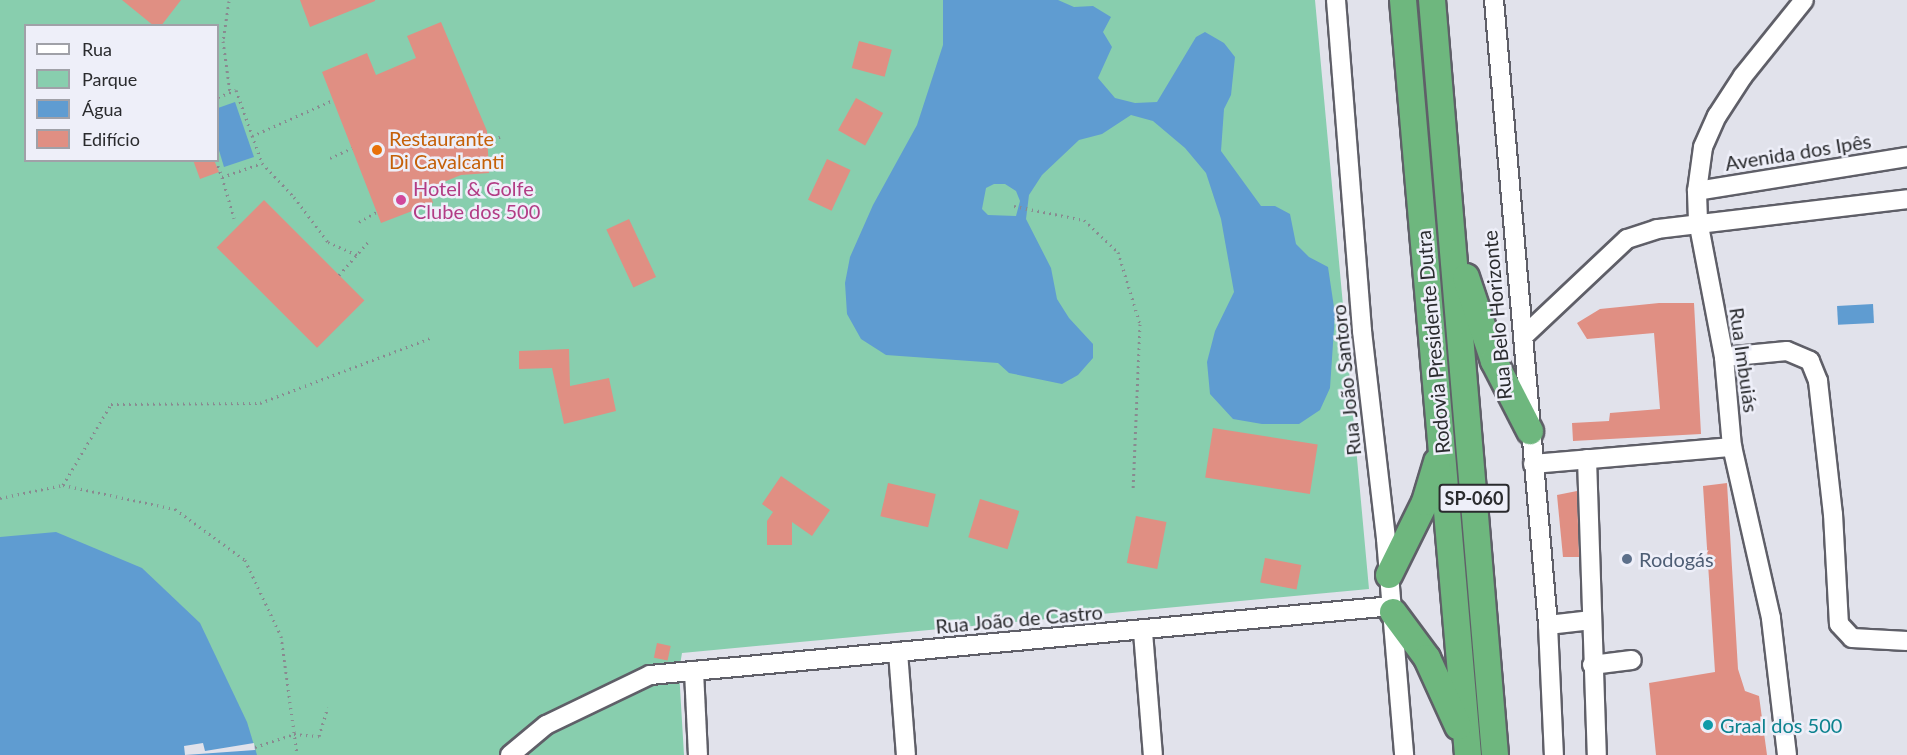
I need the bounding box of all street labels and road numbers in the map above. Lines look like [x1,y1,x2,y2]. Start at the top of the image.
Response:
street label: Avenida dos Ipês [1723,129,1873,175]
street label: Rodovia Presidente Dutra [1411,229,1455,455]
street label: Rua Belo Horizonte [1478,229,1516,401]
street label: Rua João Santoro [1326,303,1366,457]
street label: Rua Imbuiás [1725,306,1763,414]
road number: SP-060 [1438,483,1510,513]
street label: Rua João de Castro [934,600,1104,638]

